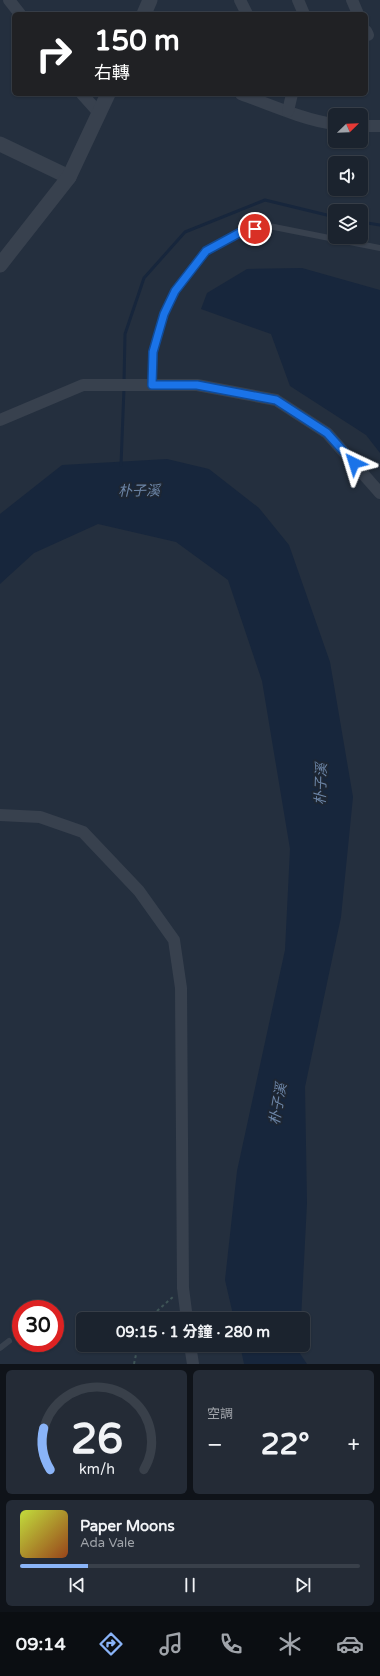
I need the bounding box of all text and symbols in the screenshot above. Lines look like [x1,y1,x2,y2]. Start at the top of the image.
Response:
text: 150 m [94,24,180,58]
icon: right [28,28,80,80]
text: 右轉 [94,62,130,84]
north arrow [328,108,368,148]
map controls [328,108,368,244]
button: sound [328,156,368,196]
button: layers [328,204,368,244]
pin [238,212,272,246]
icon: arrive [244,218,266,240]
position arrow [333,442,375,484]
water label: 朴子溪 [118,482,162,500]
water label: 朴子溪 [312,761,330,805]
water label: 朴子溪 [266,1080,290,1126]
speed limit sign: 30 [12,1300,64,1352]
text: 09:15 · 1 分鐘 · 280 m [116,1323,270,1341]
text: 空調 [207,1406,233,1422]
text: 26 [70,1415,123,1465]
text: 22° [261,1426,310,1463]
text: − [207,1432,223,1458]
text: + [348,1432,360,1458]
text: km/h [79,1461,114,1478]
text: Paper Moons [80,1517,175,1535]
text: Ada Vale [80,1535,135,1551]
icon: previous [66,1574,88,1596]
icon: pause [179,1574,201,1596]
icon: next [292,1574,314,1596]
icon: directions [97,1630,125,1658]
icon: music [157,1630,185,1658]
icon: phone [217,1630,245,1658]
icon: climate [276,1630,304,1658]
icon: car [336,1630,364,1658]
text: 09:14 [16,1633,66,1655]

